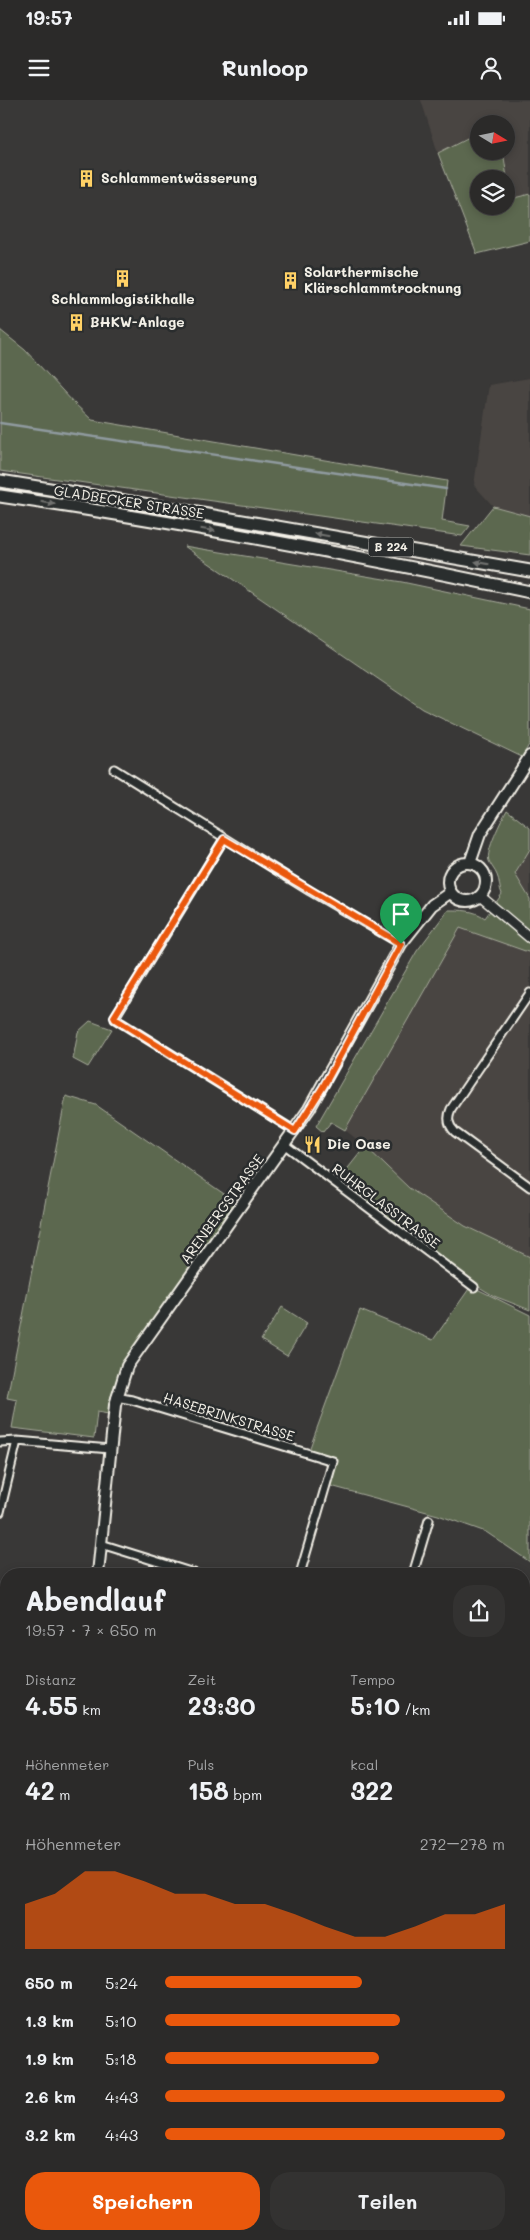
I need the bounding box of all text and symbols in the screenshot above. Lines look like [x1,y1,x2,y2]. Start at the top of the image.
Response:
text: 19:57 [25,5,73,30]
text: Runloop [222,53,308,82]
icon: menu [25,54,53,82]
icon: person [477,54,505,82]
north arrow [470,115,515,160]
map controls [470,115,515,215]
building icon: Schlammentwässerung [77,168,97,188]
place label: Schlammentwässerung [101,168,257,187]
button: layers [470,170,515,215]
place label: Solarthermische Klärschlammtrocknung [304,262,461,297]
building icon: Schlammlogistikhalle [113,269,133,289]
building icon: Solarthermische Klärschlammtrocknung [280,270,300,290]
place label: Schlammlogistikhalle [51,289,195,308]
building icon: BHKW-Anlage [66,312,86,332]
place label: BHKW-Anlage [90,312,185,331]
street label: GLADBECKER STRASSE [53,480,206,523]
one-way arrow [41,500,57,508]
one-way arrow [201,527,217,535]
one-way arrow [314,530,330,538]
road number: B 224 [368,538,414,557]
one-way arrow [474,558,490,566]
pin [380,893,422,944]
icon: arrive [387,900,415,928]
restaurant icon: Die Oase [303,1134,323,1154]
place label: Die Oase [327,1134,391,1153]
street label: ARENBERGSTRASSE [175,1150,268,1267]
street label: RUHRGLASSTRASSE [328,1159,444,1253]
street label: HASEBRINKSTRASSE [161,1388,297,1446]
text: Abendlauf [25,1582,166,1618]
button: share [453,1585,505,1637]
text: 19:57 · 7 × 650 m [25,1619,157,1640]
text: Distanz [25,1670,76,1689]
text: Zeit [188,1670,216,1689]
text: Tempo [350,1670,395,1689]
text: 4.55 [25,1689,78,1721]
text: 23:30 [188,1689,256,1721]
text: 5:10 [350,1689,400,1721]
text: km [78,1700,101,1719]
text: /km [400,1700,430,1719]
text: Höhenmeter [25,1755,109,1774]
text: Puls [188,1755,214,1774]
text: kcal [350,1755,378,1774]
text: 42 [25,1774,55,1806]
text: 158 [188,1774,229,1806]
text: 322 [350,1774,393,1806]
text: m [55,1785,70,1804]
text: bpm [229,1785,262,1804]
text: Höhenmeter [25,1833,121,1854]
text: 272–278 m [420,1833,505,1854]
text: 650 m [25,1972,73,1993]
text: 5:24 [105,1972,138,1993]
text: 1.3 km [25,2010,74,2031]
text: 5:10 [105,2010,136,2031]
text: 1.9 km [25,2048,74,2069]
text: 5:18 [105,2048,136,2069]
text: 2.6 km [25,2086,76,2107]
text: 4:43 [105,2086,138,2107]
text: 3.2 km [25,2124,76,2145]
text: 4:43 [105,2124,138,2145]
button: Speichern [25,2172,260,2230]
button: Teilen [270,2172,505,2230]

